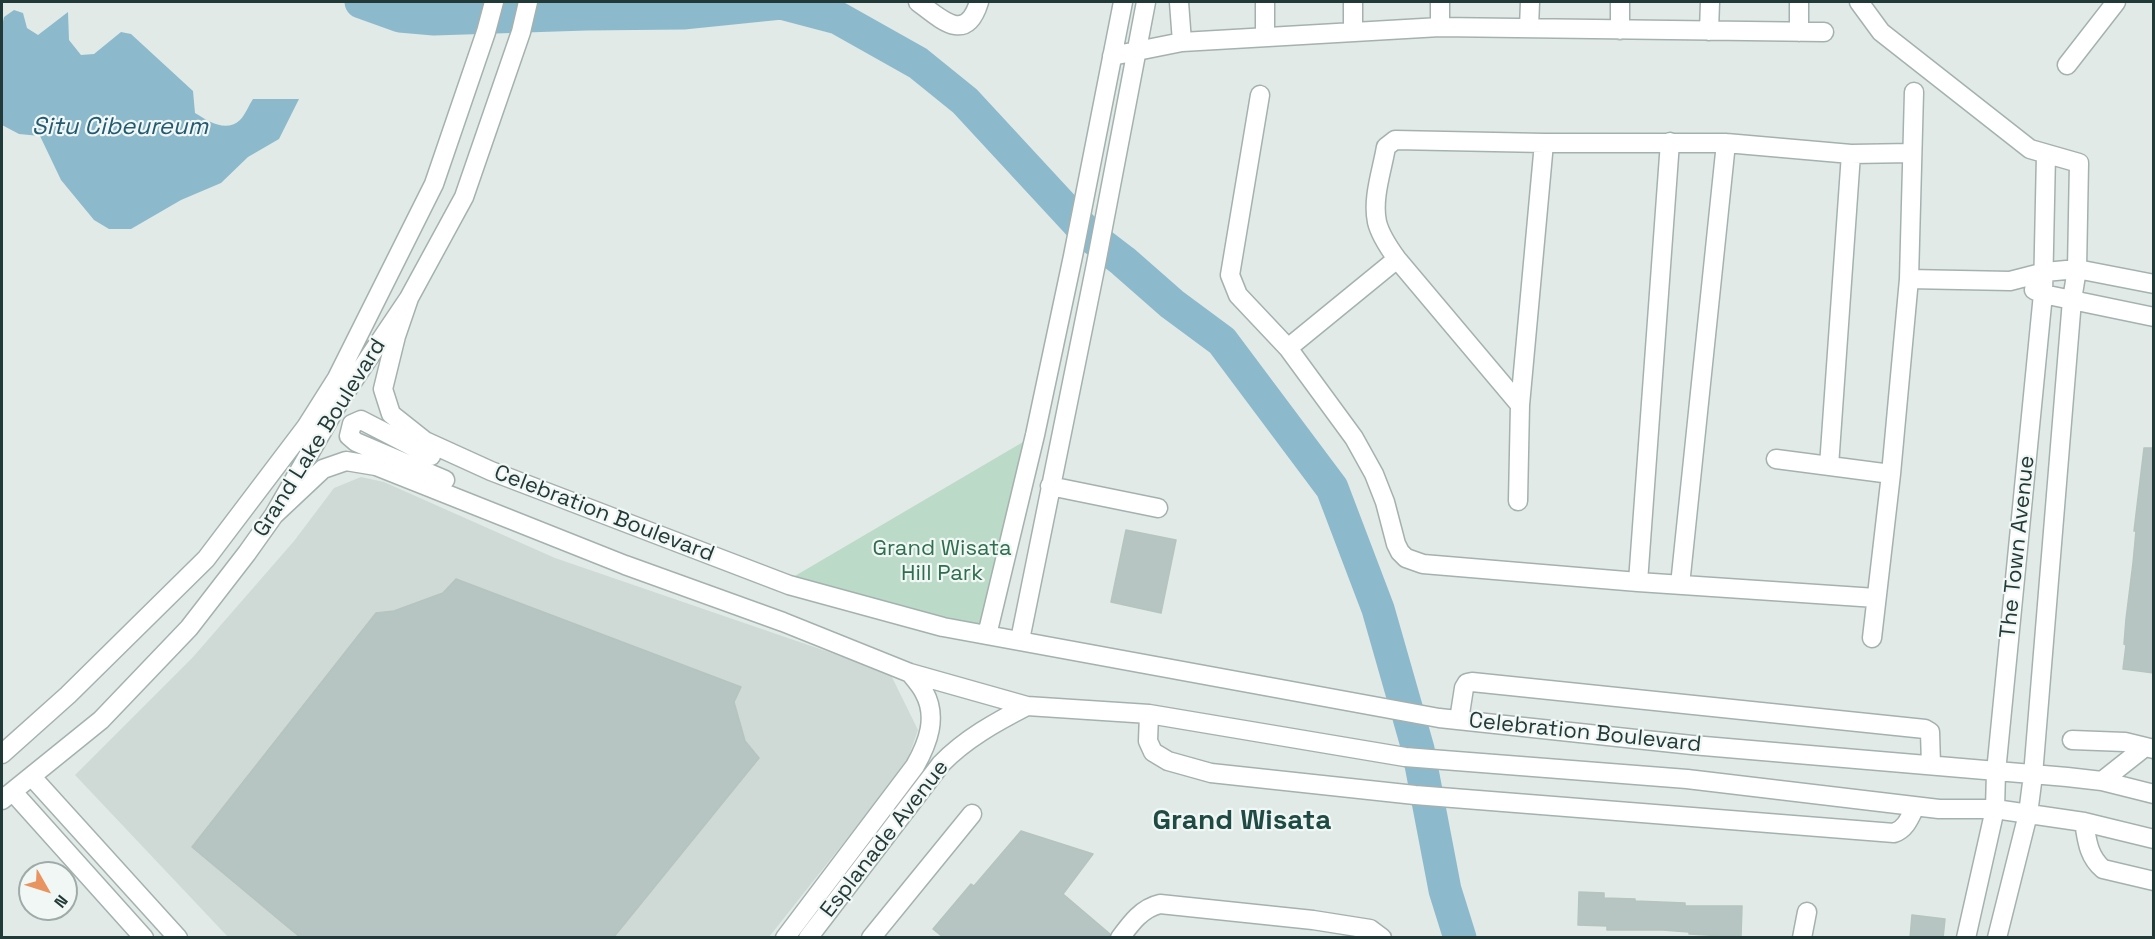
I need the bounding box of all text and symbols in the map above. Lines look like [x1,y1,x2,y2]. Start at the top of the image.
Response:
water label: Situ Cibeureum [32,113,208,141]
street label: Grand Lake Boulevard [248,334,392,542]
street label: The Town Avenue [1995,454,2041,640]
street label: Celebration Boulevard [490,460,718,568]
park label: Grand Wisata Hill Park [872,536,1012,588]
street label: Celebration Boulevard [1467,708,1703,758]
street label: Esplanade Avenue [815,755,955,923]
district label: Grand Wisata [1153,804,1331,838]
north arrow [18,861,78,921]
text: N [49,891,72,912]

